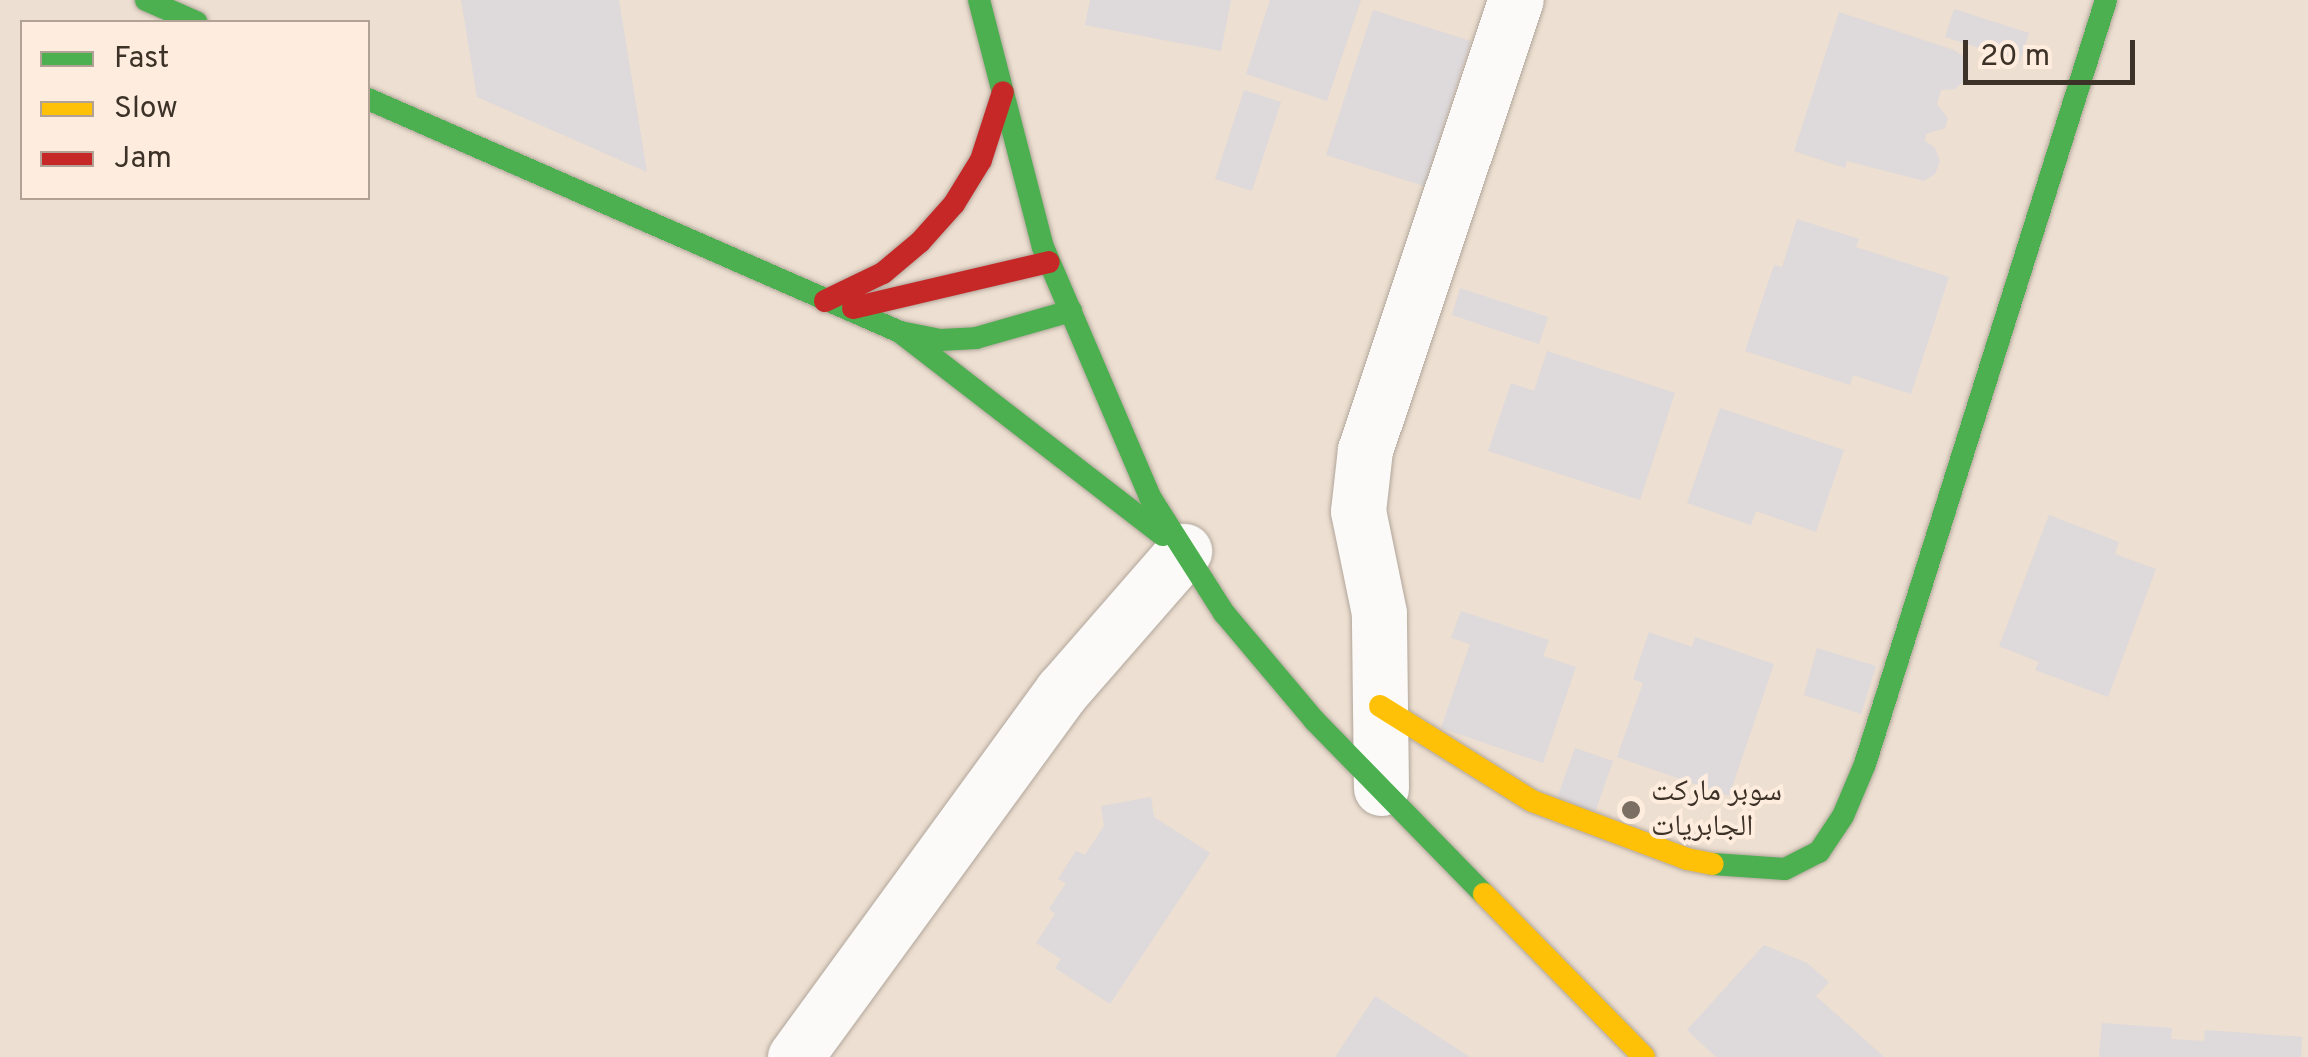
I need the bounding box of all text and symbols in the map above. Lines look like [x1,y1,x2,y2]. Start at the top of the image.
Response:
legend [20,20,370,200]
scale bar [1968,20,2140,82]
text: 20 m [1980,39,2050,76]
text: Fast [114,41,169,78]
text: Slow [114,91,178,128]
text: Jam [114,141,172,178]
place label: سوبر ماركت الجابريات [1651,775,1782,846]
marker: سوبر ماركت الجابريات [1620,799,1642,821]

